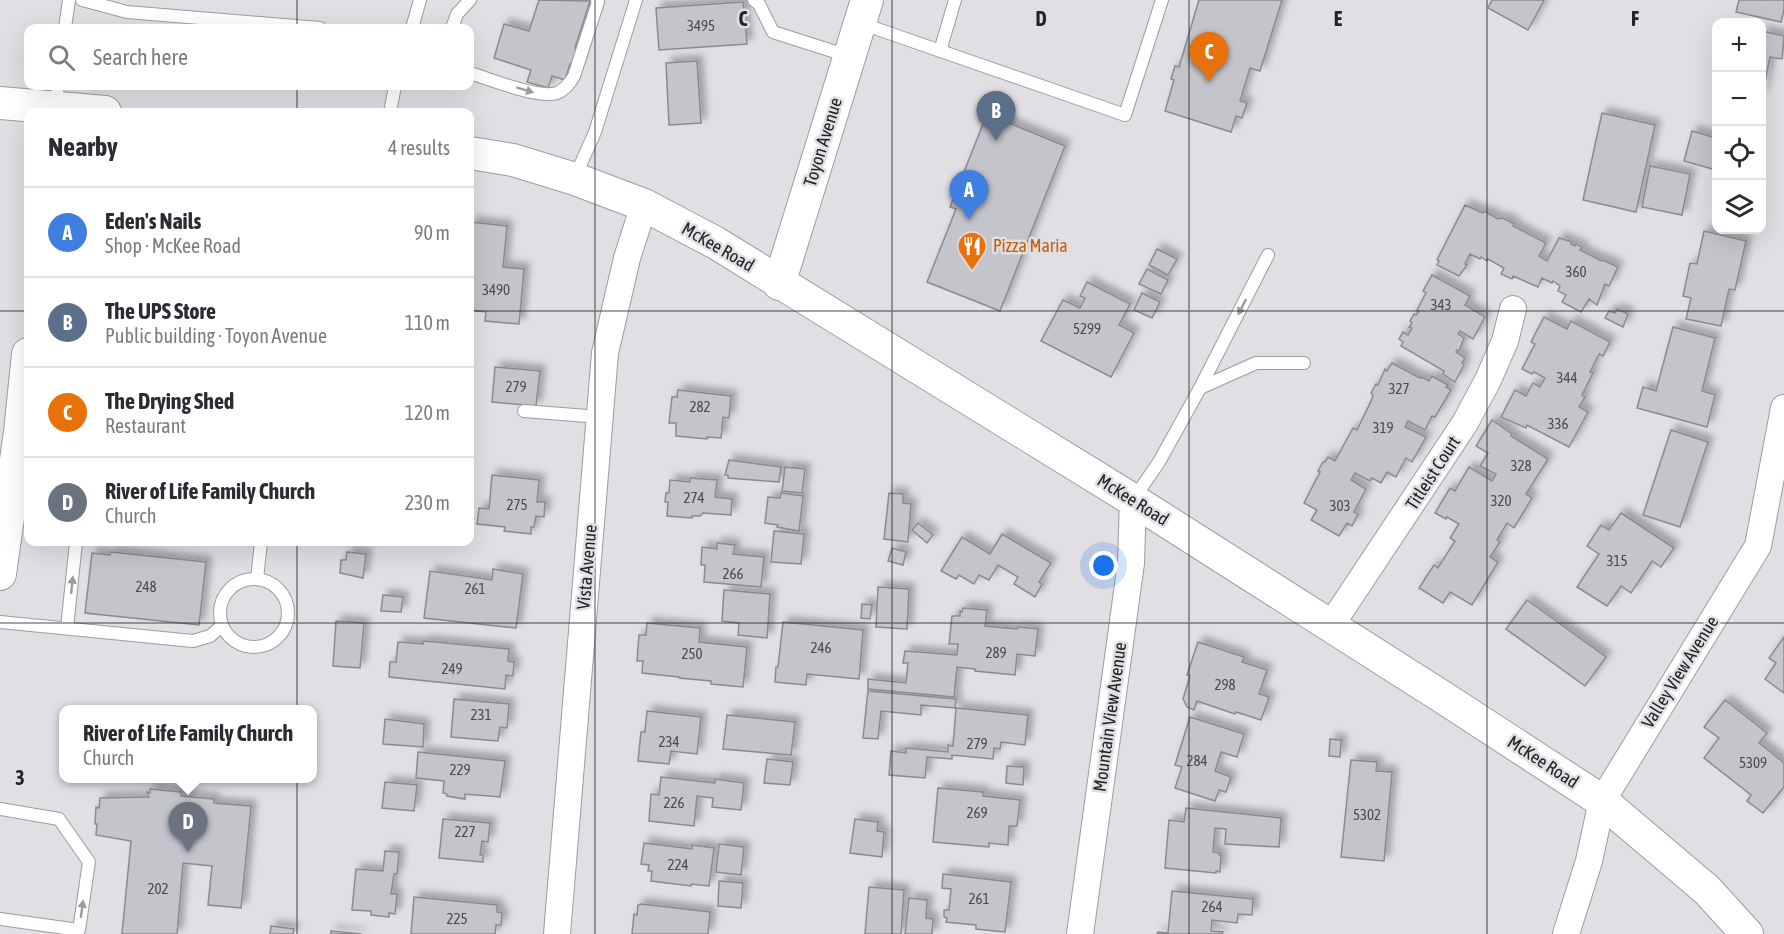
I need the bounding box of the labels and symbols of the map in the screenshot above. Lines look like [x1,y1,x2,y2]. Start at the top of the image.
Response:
text: C [739,7,748,30]
text: D [1035,7,1047,30]
text: E [1334,7,1343,30]
text: F [1631,7,1639,30]
house number: 3495 [687,17,715,34]
pin: C [1190,32,1228,82]
one-way arrow [516,86,534,95]
pin: B [976,92,1016,141]
street label: Toyon Avenue [799,95,846,189]
pin: A [950,170,988,220]
street label: McKee Road [678,217,758,276]
restaurant icon: Pizza Maria [956,230,988,272]
place label: Pizza Maria [993,235,1068,256]
house number: 360 [1565,263,1587,280]
house number: 3490 [482,281,510,298]
house number: 343 [1430,296,1452,313]
one-way arrow [1237,298,1247,315]
house number: 5299 [1073,320,1101,337]
house number: 344 [1556,369,1578,386]
house number: 279 [505,378,527,395]
house number: 327 [1388,380,1410,397]
house number: 282 [689,398,711,415]
house number: 336 [1547,415,1569,432]
house number: 319 [1372,419,1394,436]
street label: Titleist Court [1401,432,1464,513]
house number: 328 [1510,457,1532,474]
street label: McKee Road [1094,469,1173,530]
house number: 274 [683,489,705,506]
house number: 320 [1490,492,1512,509]
house number: 275 [506,496,528,513]
house number: 303 [1329,497,1351,514]
street label: Vista Avenue [572,524,601,610]
your location [1089,551,1118,580]
house number: 315 [1606,552,1628,569]
house number: 266 [722,565,744,582]
one-way arrow [67,575,77,594]
house number: 248 [135,578,157,595]
house number: 261 [464,580,486,597]
street label: Valley View Avenue [1637,612,1722,732]
house number: 246 [810,639,832,656]
street label: Mountain View Avenue [1089,641,1130,793]
house number: 289 [985,644,1007,661]
house number: 250 [681,645,703,662]
house number: 249 [441,660,463,677]
house number: 298 [1214,676,1236,693]
house number: 231 [470,706,492,723]
street label: McKee Road [1504,731,1583,792]
house number: 234 [658,733,680,750]
house number: 279 [966,735,988,752]
house number: 284 [1186,752,1208,769]
house number: 5309 [1739,754,1767,771]
house number: 229 [449,761,471,778]
text: 3 [15,766,25,789]
house number: 226 [663,794,685,811]
pin: D [168,802,207,852]
house number: 269 [966,804,988,821]
house number: 5302 [1353,806,1381,823]
house number: 227 [454,823,476,840]
house number: 224 [667,856,689,873]
house number: 202 [147,880,169,897]
house number: 261 [968,890,990,907]
house number: 264 [1201,898,1223,915]
one-way arrow [77,899,87,918]
house number: 225 [446,910,468,927]

